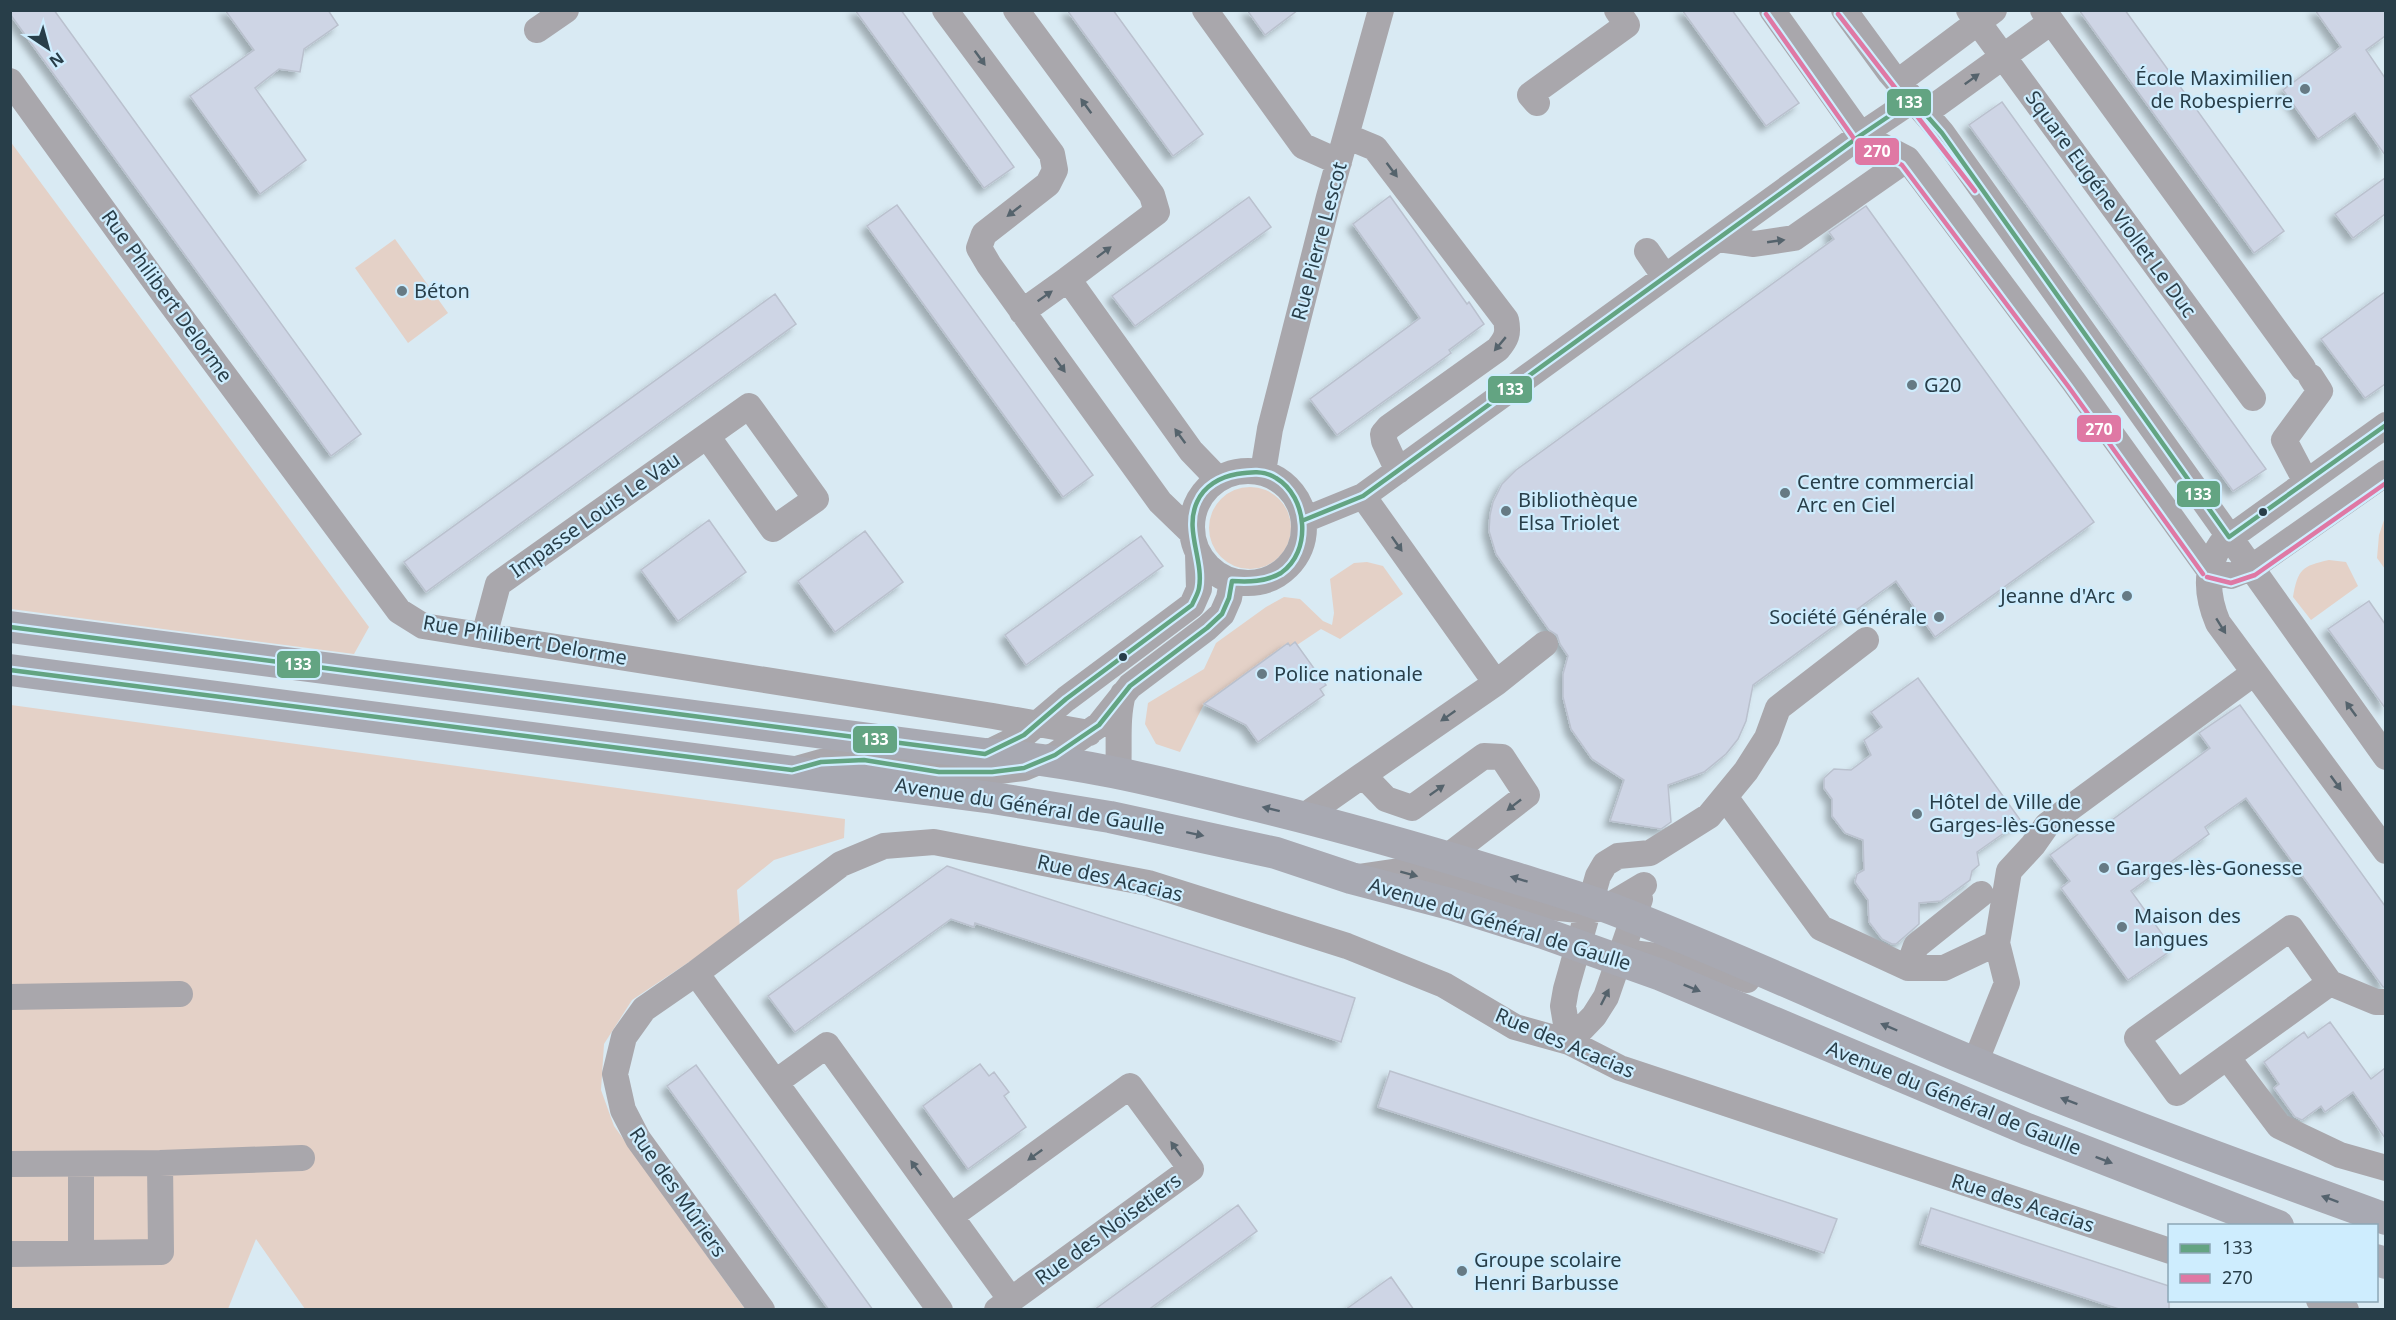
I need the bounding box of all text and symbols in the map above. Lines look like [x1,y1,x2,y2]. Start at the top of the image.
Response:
north arrow [18,18,78,78]
text: N [45,47,69,73]
one-way arrow [974,49,986,65]
place label: École Maximilien de Robespierre [2136,64,2293,114]
one-way arrow [1965,73,1980,85]
marker: École Maximilien de Robespierre [2298,82,2312,96]
street label: Square Eugéne Viollet Le Duc [2020,85,2203,322]
line badge: 133 [1886,88,1932,117]
text: 133 [1895,91,1923,113]
one-way arrow [1080,98,1092,114]
line badge: 270 [1854,137,1900,166]
text: 270 [1863,140,1891,162]
street label: Rue Pierre Lescot [1284,159,1353,323]
one-way arrow [1385,162,1397,177]
street label: Rue Philibert Delorme [96,204,239,387]
one-way arrow [1006,204,1022,217]
one-way arrow [1767,236,1786,245]
one-way arrow [1096,246,1112,258]
place label: Béton [414,277,470,304]
marker: Béton [395,284,409,298]
one-way arrow [1037,290,1053,302]
one-way arrow [1494,336,1507,352]
one-way arrow [1054,356,1066,372]
place label: G20 [1924,371,1961,398]
line badge: 133 [1487,375,1533,404]
text: 133 [1496,378,1524,400]
marker: G20 [1905,378,1919,392]
line badge: 270 [2076,414,2122,443]
text: 270 [2085,418,2113,440]
one-way arrow [1174,428,1186,444]
street label: Impasse Louis Le Vau [504,446,685,583]
place label: Centre commercial Arc en Ciel [1797,468,1974,518]
line badge: 133 [2176,480,2221,508]
text: 133 [2184,483,2212,505]
place label: Bibliothèque Elsa Triolet [1518,486,1638,536]
marker: Centre commercial Arc en Ciel [1778,486,1792,500]
marker: Bibliothèque Elsa Triolet [1499,504,1513,518]
unlabelled marker [2257,506,2269,518]
one-way arrow [1391,536,1403,552]
place label: Jeanne d'Arc [1998,582,2115,609]
marker: Jeanne d'Arc [2120,589,2134,603]
place label: Société Générale [1769,603,1927,630]
street label: Rue Philibert Delorme [421,608,629,671]
marker: Société Générale [1932,610,1946,624]
one-way arrow [2215,618,2226,634]
line badge: 133 [276,650,321,679]
unlabelled marker [1117,651,1129,663]
text: 133 [284,653,312,675]
place label: Police nationale [1274,660,1423,687]
marker: Police nationale [1255,667,1269,681]
one-way arrow [2346,702,2358,717]
one-way arrow [1440,710,1456,722]
line badge: 133 [852,725,898,754]
text: 133 [861,728,889,750]
street label: Avenue du Général de Gaulle [893,771,1167,840]
one-way arrow [2329,776,2341,791]
one-way arrow [1428,784,1444,796]
place label: Hôtel de Ville de Garges-lès-Gonesse [1929,788,2116,838]
one-way arrow [1507,798,1522,810]
one-way arrow [1262,803,1280,813]
marker: Hôtel de Ville de Garges-lès-Gonesse [1910,807,1924,821]
one-way arrow [1186,830,1205,839]
street label: Rue des Acacias [1035,848,1186,907]
place label: Garges-lès-Gonesse [2116,854,2303,881]
marker: Garges-lès-Gonesse [2097,861,2111,875]
one-way arrow [1400,870,1418,879]
street label: Avenue du Général de Gaulle [1366,871,1635,976]
one-way arrow [1510,874,1528,883]
place label: Maison des langues [2134,902,2241,952]
marker: Maison des langues [2115,920,2129,934]
one-way arrow [1683,983,1701,993]
one-way arrow [1601,988,1610,1005]
street label: Rue des Acacias [1491,1001,1639,1084]
one-way arrow [1879,1022,1897,1032]
street label: Avenue du Général de Gaulle [1823,1034,2086,1161]
one-way arrow [2060,1096,2078,1105]
street label: Rue des Mûriers [624,1121,733,1262]
one-way arrow [1170,1141,1182,1157]
one-way arrow [1028,1149,1044,1161]
one-way arrow [2096,1155,2114,1165]
one-way arrow [911,1161,923,1176]
street label: Rue des Noisetiers [1029,1166,1186,1291]
street label: Rue des Acacias [1948,1167,2098,1238]
one-way arrow [2321,1193,2339,1203]
legend [2168,1224,2378,1302]
text: 133 [2222,1235,2253,1259]
place label: Groupe scolaire Henri Barbusse [1474,1246,1622,1296]
marker: Groupe scolaire Henri Barbusse [1455,1264,1469,1278]
text: 270 [2222,1265,2253,1289]

